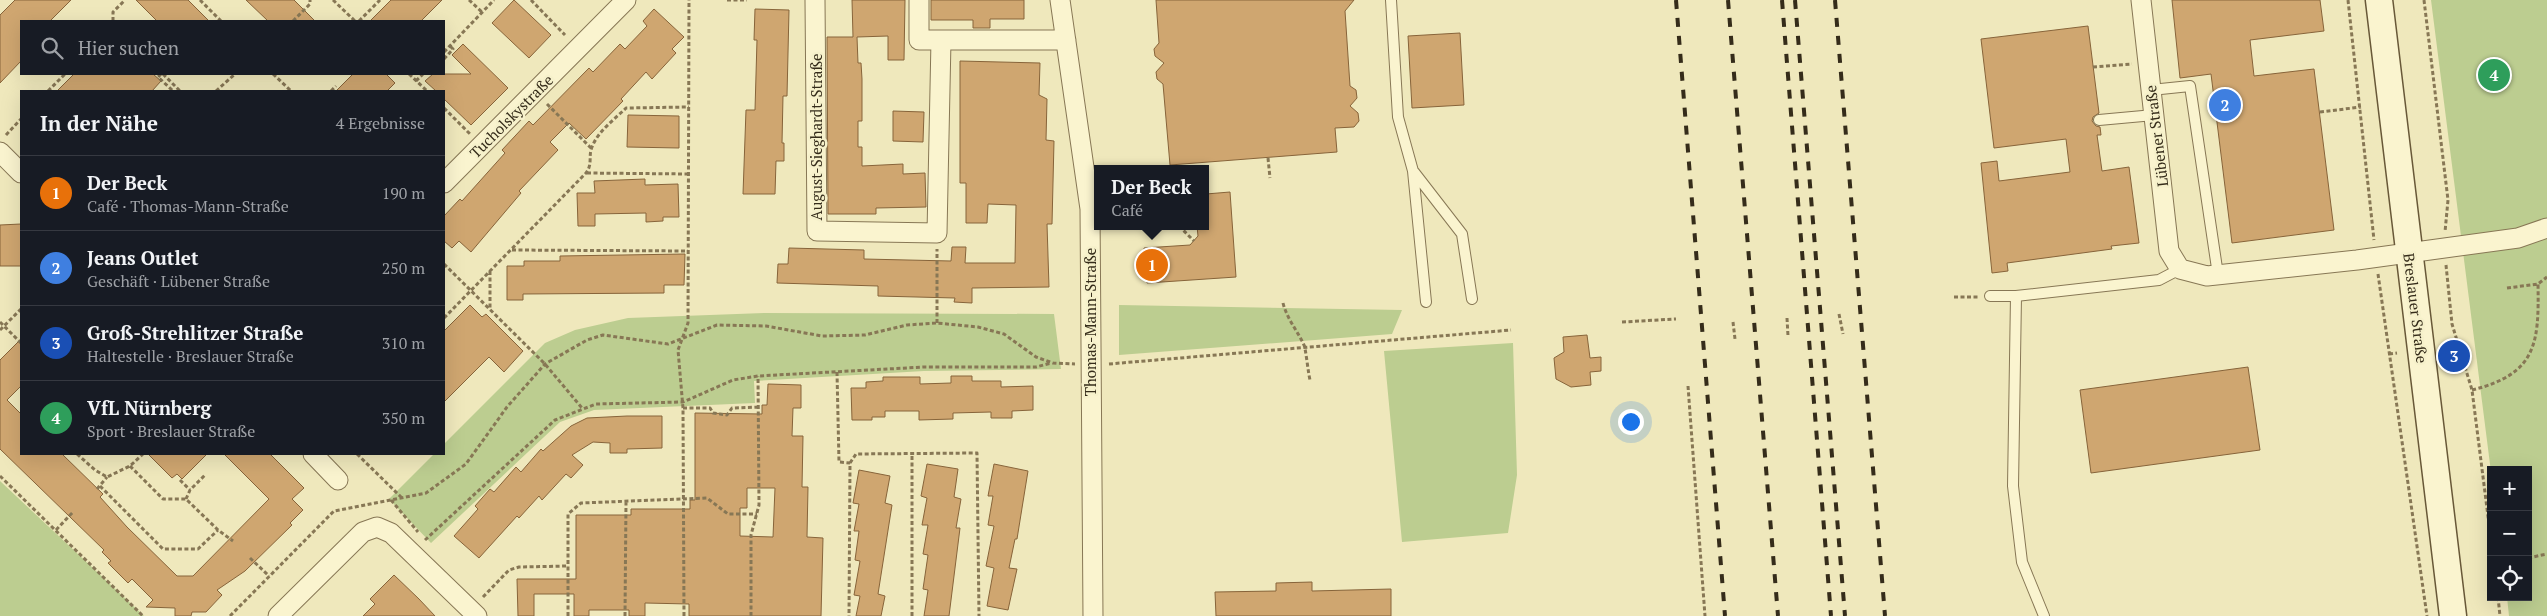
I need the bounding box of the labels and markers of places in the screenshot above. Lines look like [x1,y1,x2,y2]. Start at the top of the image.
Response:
pin: 4 [2478,56,2510,94]
pin: 2 [2209,86,2241,124]
pin: 1 [1136,246,1168,284]
pin: 3 [2438,337,2470,375]

